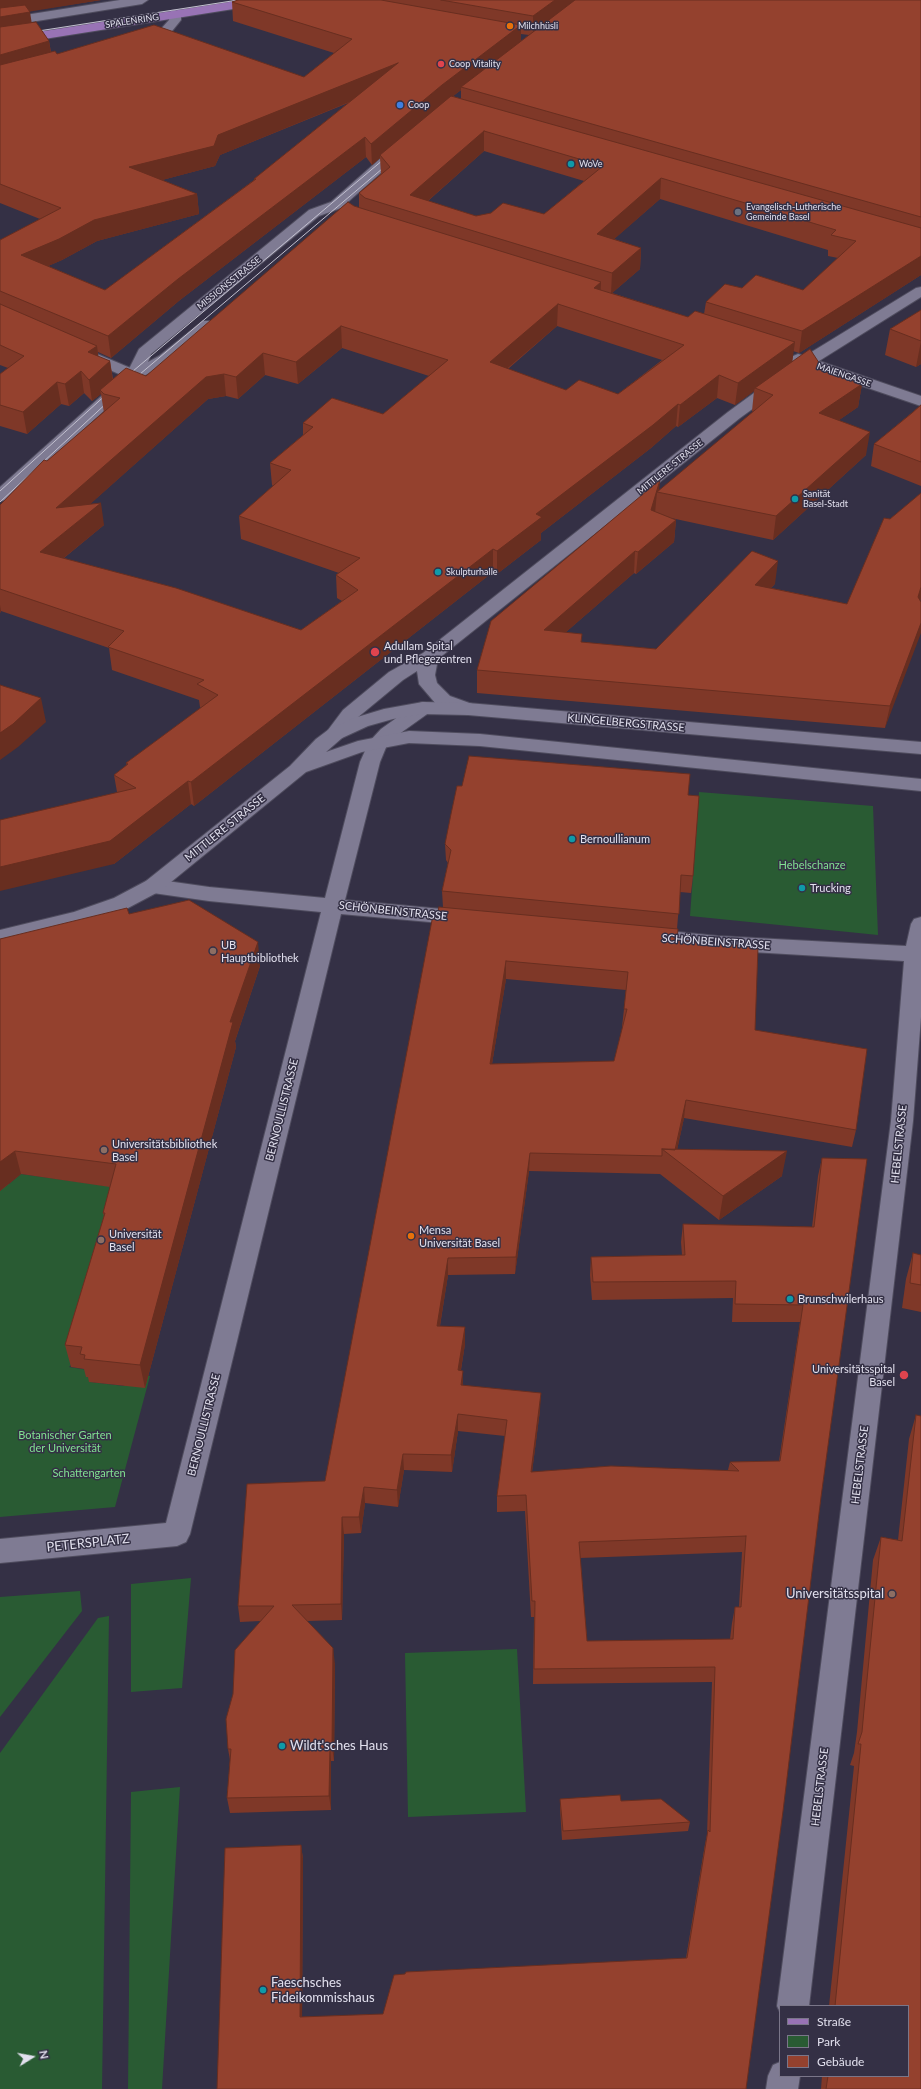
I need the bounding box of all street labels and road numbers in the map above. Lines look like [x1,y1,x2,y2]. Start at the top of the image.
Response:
street label: SPALENRING [104,11,160,31]
street label: MISSIONSSTRASSE [195,254,263,312]
street label: MAIENGASSE [815,361,873,389]
street label: MITTLERE STRASSE [635,437,705,497]
street label: KLINGELBERGSTRASSE [567,711,685,735]
street label: MITTLERE STRASSE [182,792,268,864]
street label: SCHÖNBEINSTRASSE [338,899,448,923]
street label: SCHÖNBEINSTRASSE [661,932,771,952]
street label: BERNOULLISTRASSE [263,1057,301,1163]
street label: HEBELSTRASSE [888,1104,910,1184]
street label: BERNOULLISTRASSE [185,1372,223,1478]
street label: HEBELSTRASSE [849,1425,871,1505]
street label: PETERSPLATZ [46,1531,130,1555]
street label: HEBELSTRASSE [809,1747,831,1827]

